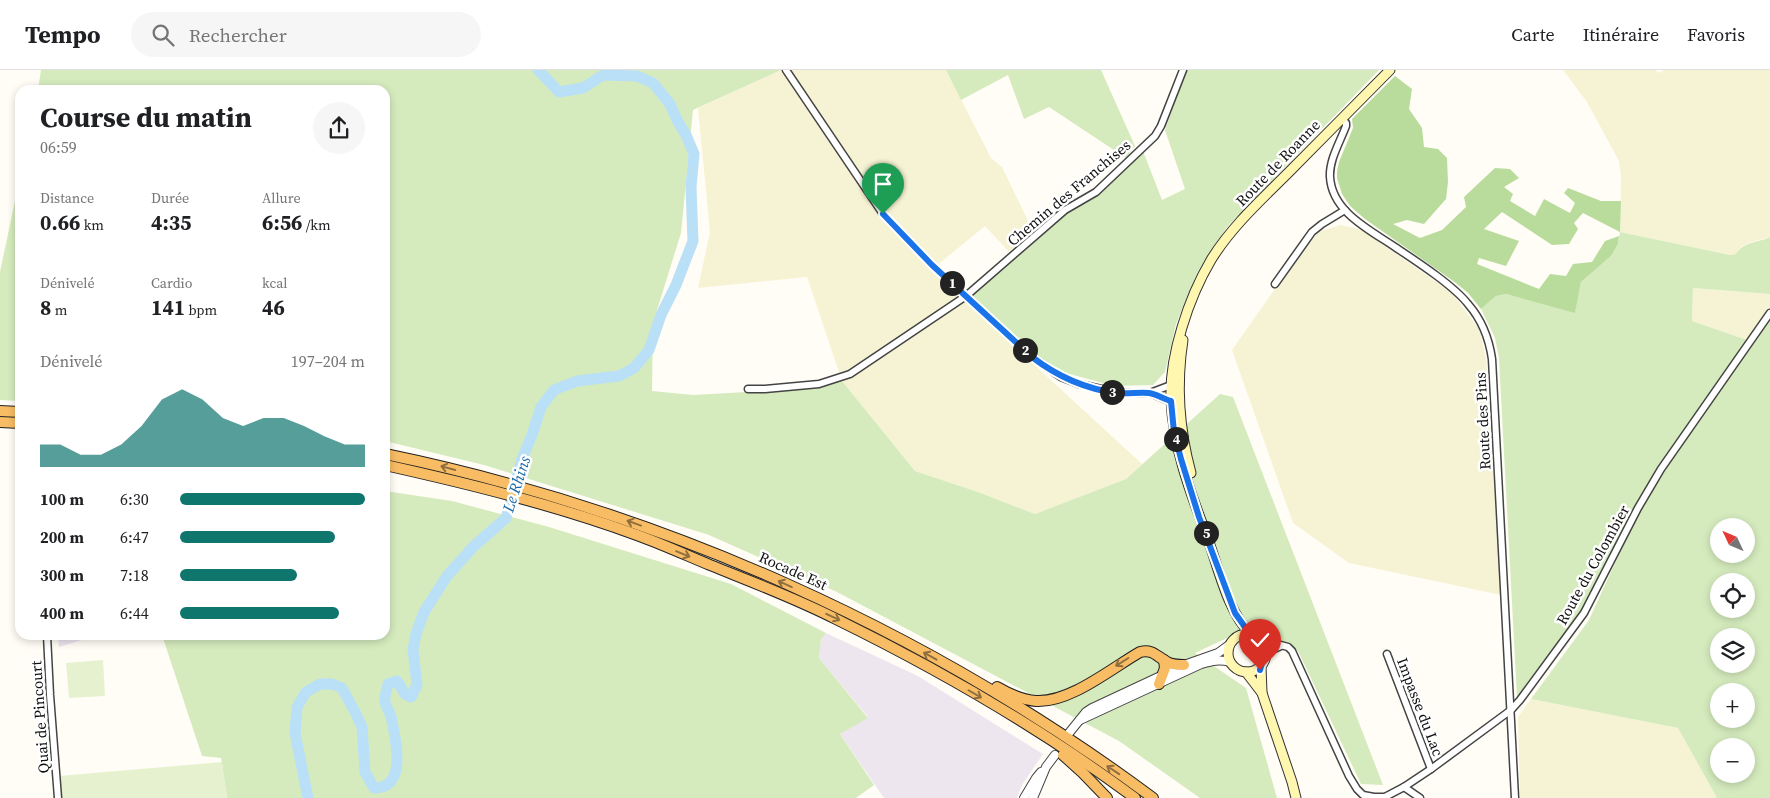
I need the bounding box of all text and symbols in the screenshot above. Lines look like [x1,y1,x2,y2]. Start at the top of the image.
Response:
search box [131,12,481,57]
text: Tempo [25,18,101,51]
icon: search [149,21,177,49]
text: Rechercher [189,22,287,48]
text: Carte [1511,22,1555,47]
text: Itinéraire [1583,22,1659,47]
text: Favoris [1687,22,1745,47]
text: Course du matin [40,98,252,136]
button: share [313,102,365,154]
street label: Route de Roanne [1231,114,1325,211]
street label: Chemin des Franchises [1002,135,1135,251]
text: 06:59 [40,136,77,158]
pin [862,163,904,214]
icon: arrive [869,170,897,198]
text: Distance [40,188,94,208]
text: Durée [151,188,189,208]
text: Allure [262,188,301,208]
text: 0.66 [40,208,80,237]
text: 4:35 [151,208,191,237]
text: 6:56 [262,208,302,237]
text: km [80,215,104,235]
text: /km [302,215,331,235]
pin: 1 [940,270,964,296]
text: Dénivelé [40,273,95,293]
text: Cardio [151,273,192,293]
text: kcal [262,273,288,293]
text: 1 [949,273,956,293]
text: 8 [40,293,51,322]
text: 141 [151,293,185,322]
text: 46 [262,293,285,322]
text: m [51,300,67,320]
text: bpm [185,300,217,320]
pin: 2 [1012,338,1038,362]
text: 2 [1022,340,1029,360]
text: Dénivelé [40,350,102,372]
text: 197–204 m [291,350,365,372]
street label: Route des Pins [1469,372,1496,470]
pin: 3 [1100,380,1124,404]
text: 3 [1109,382,1116,402]
pin: 4 [1164,426,1188,452]
text: 4 [1173,429,1180,449]
water label: Le Rhins [496,453,535,516]
one-way arrow [440,463,456,473]
text: 100 m [40,488,84,510]
text: 6:30 [120,488,149,510]
street label: Route du Colombier [1551,501,1635,628]
one-way arrow [627,518,642,527]
north arrow [1710,518,1755,562]
map controls [1710,518,1755,783]
pin: 5 [1194,520,1218,546]
text: 5 [1203,523,1210,543]
text: 200 m [40,526,84,548]
text: 6:47 [120,526,149,548]
street label: Rocade Est [756,546,831,595]
one-way arrow [675,550,690,559]
text: 300 m [40,564,84,586]
text: 7:18 [120,564,149,586]
button: locate [1710,573,1755,618]
one-way arrow [778,578,793,588]
text: 400 m [40,602,84,624]
text: 6:44 [120,602,149,624]
one-way arrow [825,612,840,622]
pin [1239,619,1281,670]
icon: check [1246,626,1274,654]
button: layers [1710,628,1755,673]
one-way arrow [923,651,938,661]
street label: Impasse du Lac [1392,655,1449,759]
one-way arrow [1115,658,1129,668]
street label: Quai de Pincourt [25,660,54,774]
button: + [1710,683,1755,728]
one-way arrow [968,690,982,700]
button: − [1710,738,1755,783]
one-way arrow [1106,765,1120,775]

